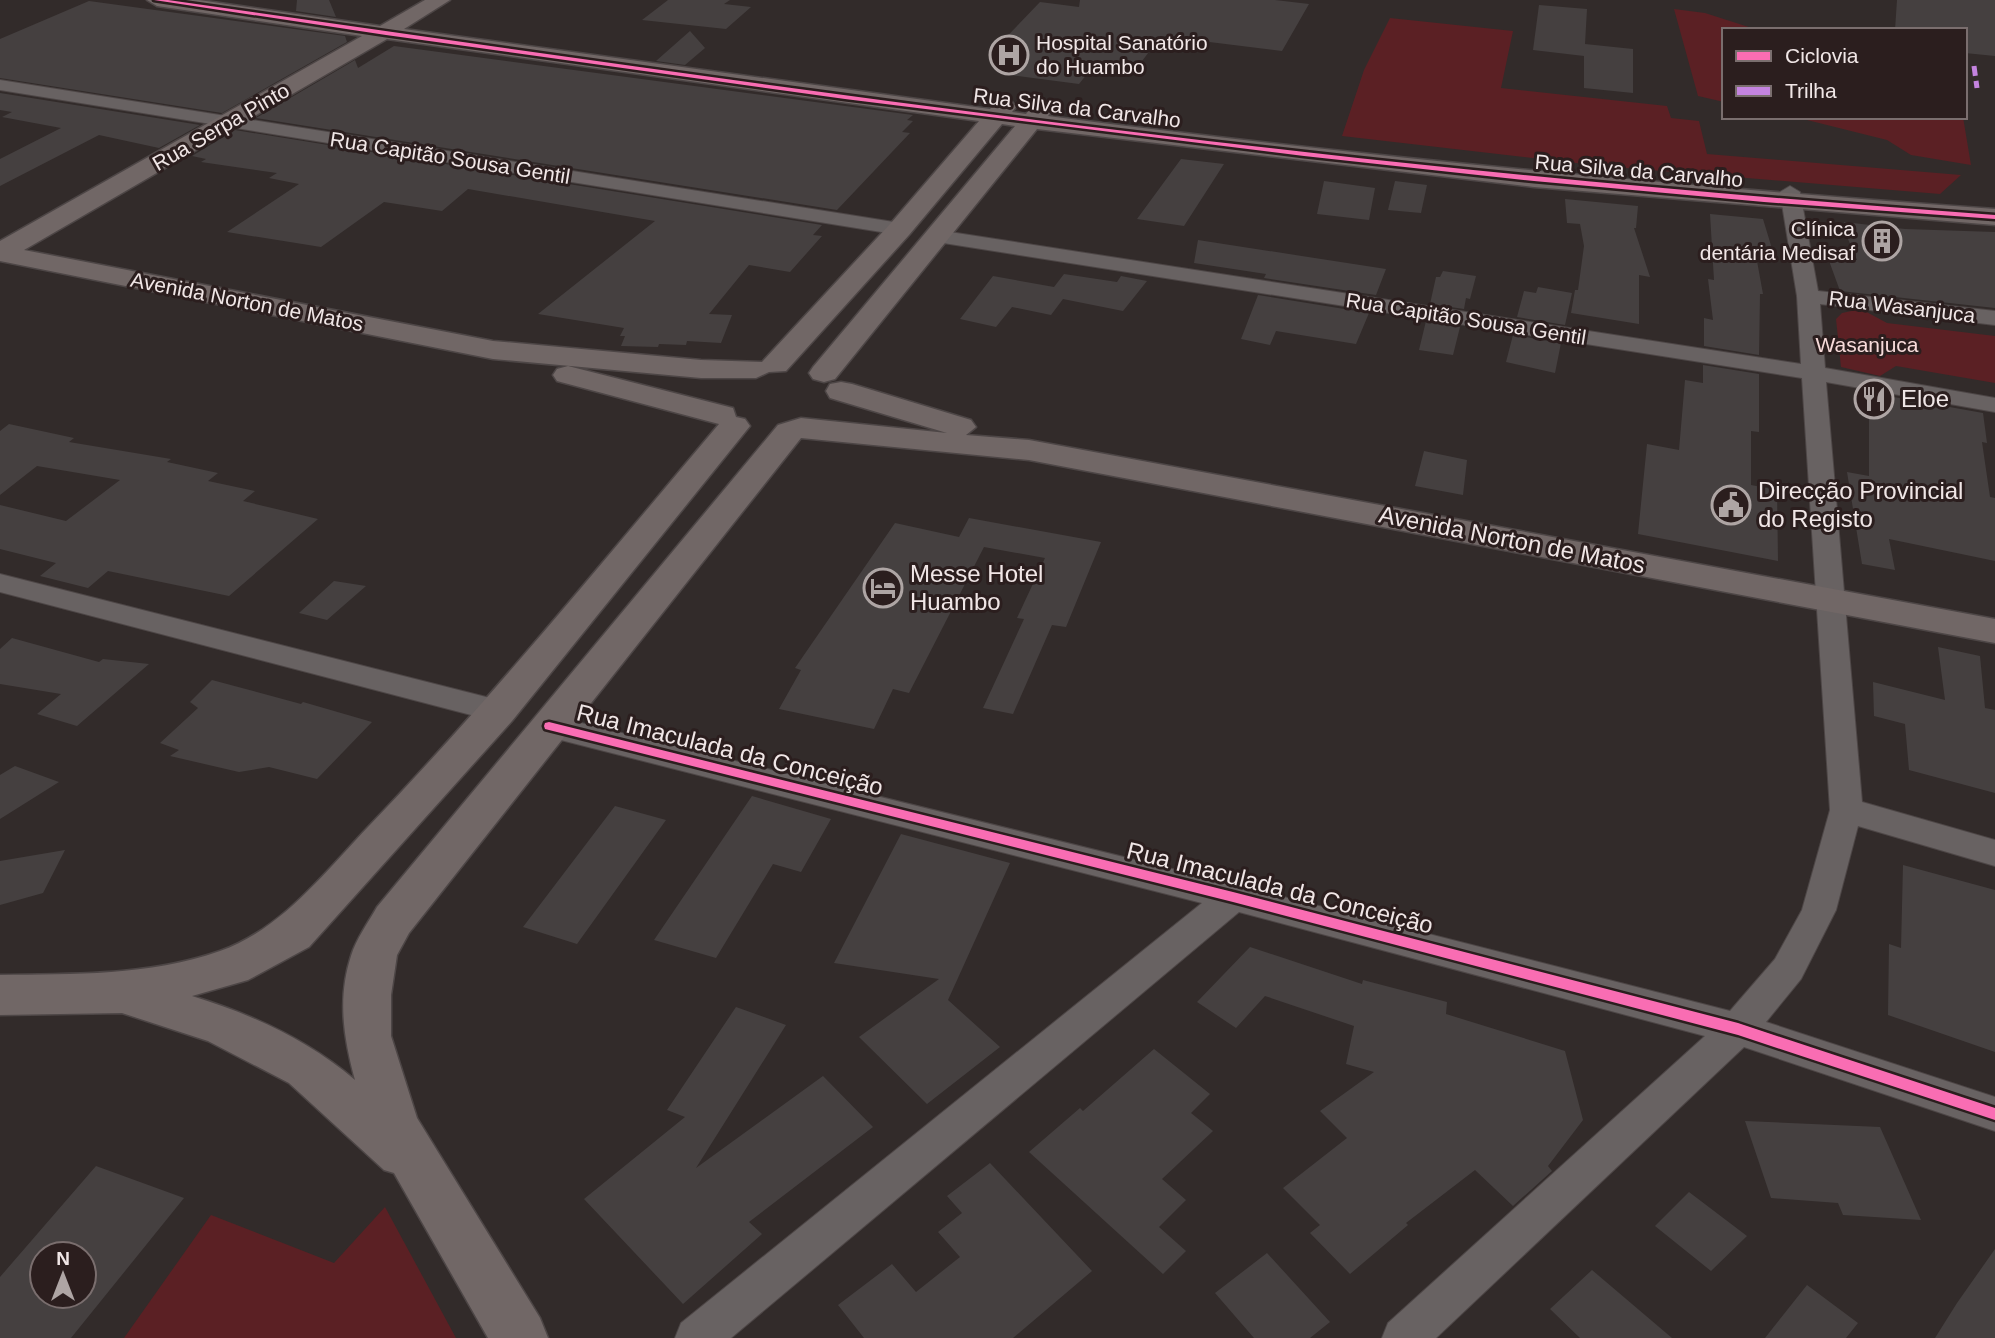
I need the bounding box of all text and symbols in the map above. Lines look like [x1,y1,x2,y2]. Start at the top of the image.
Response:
legend [1722,28,1967,119]
place label: Hospital Sanatório do Huambo [1036,31,1208,78]
hospital icon: Hospital Sanatório do Huambo [988,34,1030,76]
text: Ciclovia [1785,44,1859,67]
street label: Rua Serpa Pinto [148,78,293,175]
text: Trilha [1785,79,1837,102]
street label: Rua Silva da Carvalho [972,83,1182,132]
street label: Rua Capitão Sousa Gentil [328,127,572,188]
street label: Rua Silva da Carvalho [1534,150,1744,191]
place label: Clínica dentária Medisaf [1700,217,1855,264]
building icon: Clínica dentária Medisaf [1861,220,1903,262]
street label: Avenida Norton de Matos [129,268,365,335]
street label: Rua Wasanjuca [1827,286,1977,327]
street label: Rua Capitão Sousa Gentil [1344,288,1588,349]
park label: Wasanjuca [1815,333,1919,356]
restaurant icon: Eloe [1853,378,1895,420]
place label: Eloe [1901,385,1949,412]
place label: Direcção Provincial do Registo [1758,477,1963,532]
public building icon: Direcção Provincial do Registo [1710,484,1752,526]
street label: Avenida Norton de Matos [1377,500,1647,579]
place label: Messe Hotel Huambo [910,560,1043,615]
hotel icon: Messe Hotel Huambo [862,567,904,609]
street label: Rua Imaculada da Conceição [574,698,886,801]
street label: Rua Imaculada da Conceição [1124,836,1436,939]
north arrow [28,1240,98,1310]
text: N [56,1248,70,1269]

